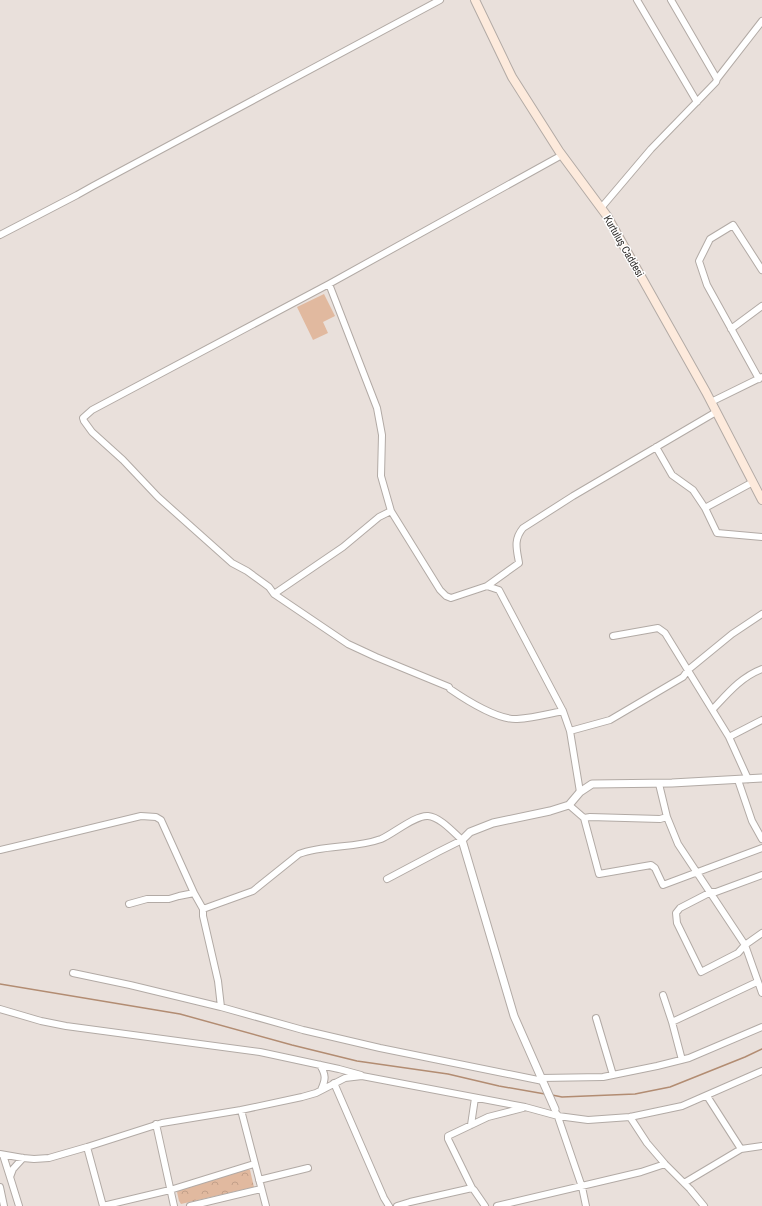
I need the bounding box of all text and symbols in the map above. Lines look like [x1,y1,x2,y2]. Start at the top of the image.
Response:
street label: Kurtuluş Caddesi [601,213,647,279]

